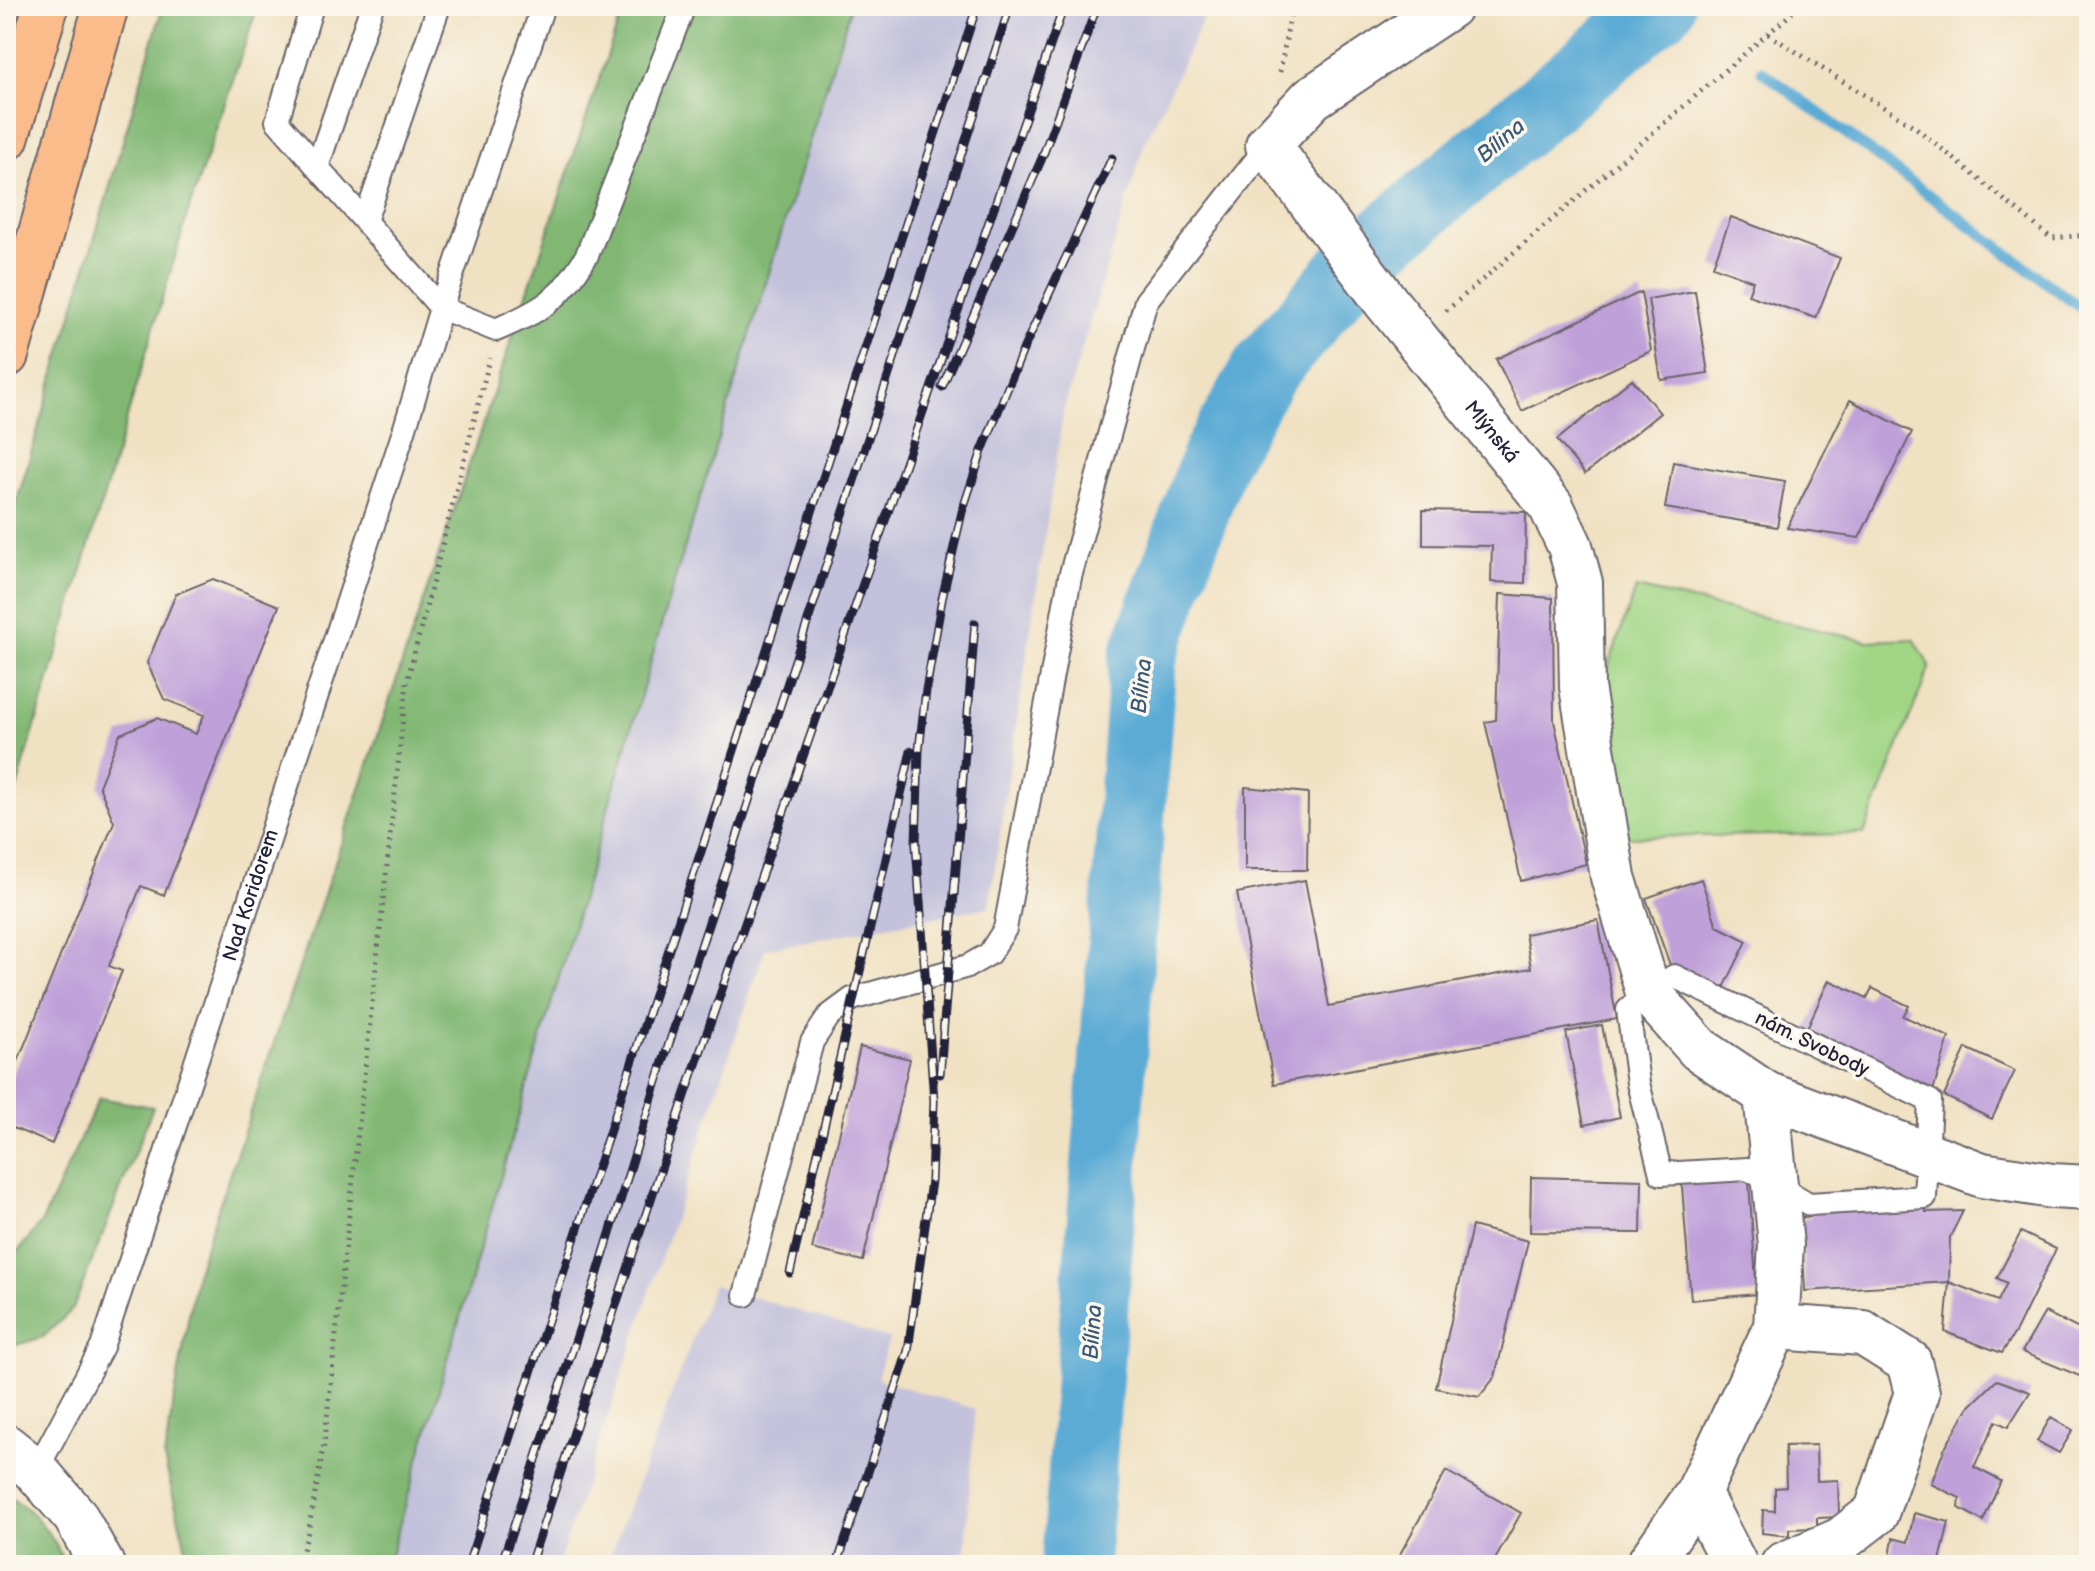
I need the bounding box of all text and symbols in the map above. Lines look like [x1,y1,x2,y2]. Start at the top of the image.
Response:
water label: Bílina [1471,113,1531,169]
street label: Mlýnská [1459,396,1523,468]
water label: Bílina [1126,657,1158,715]
street label: Nad Koridorem [218,826,284,964]
street label: nám. Svobody [1751,1006,1873,1082]
water label: Bílina [1078,1304,1108,1360]

